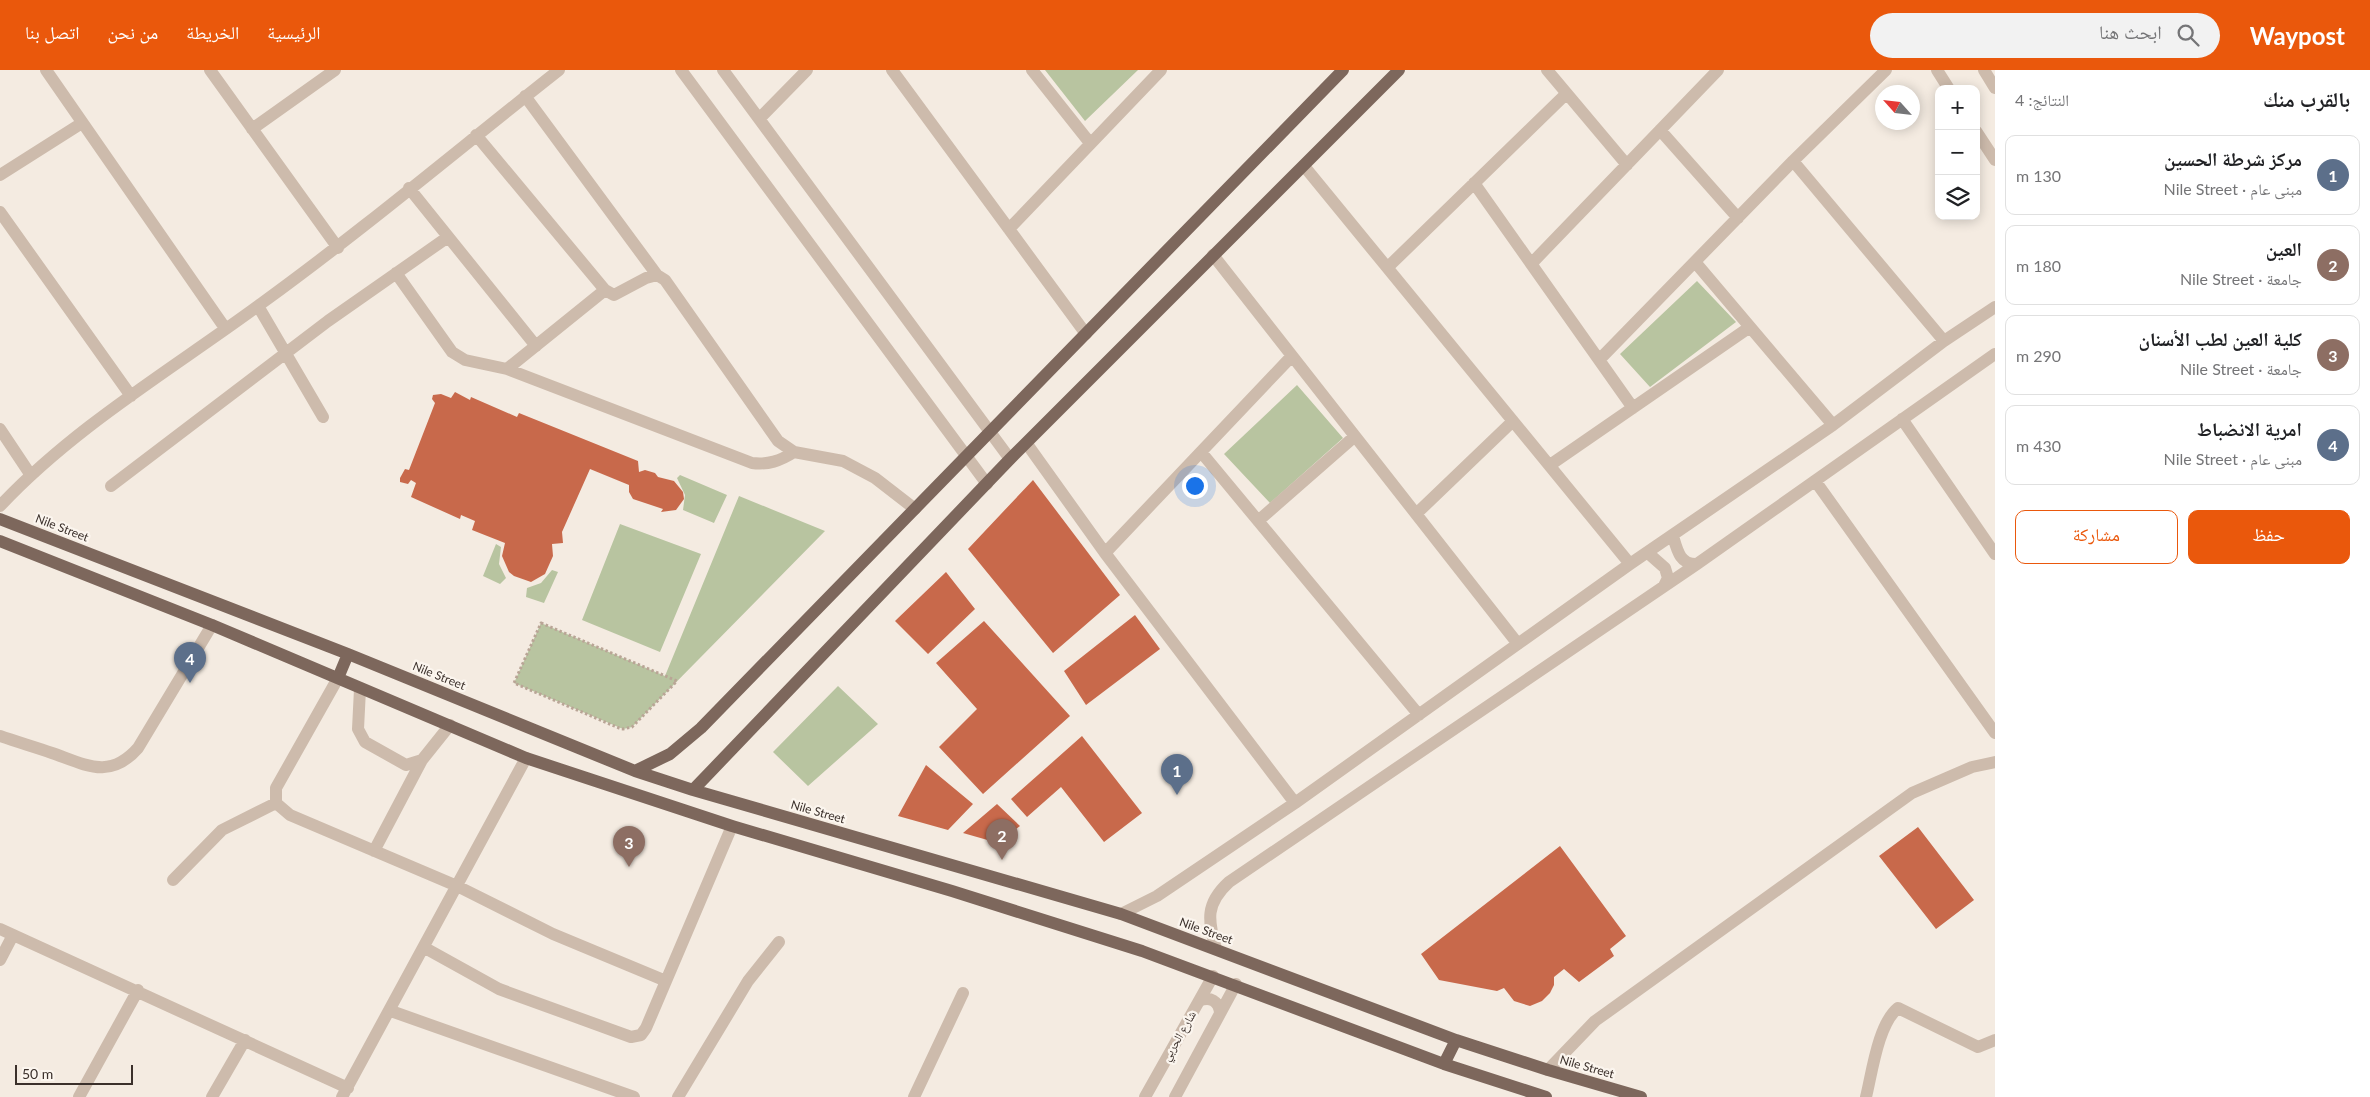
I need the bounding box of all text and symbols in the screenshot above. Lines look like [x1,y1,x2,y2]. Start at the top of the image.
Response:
search box [1870,13,2220,58]
text: ابحث هنا [2099,20,2162,43]
text: اتصل بنا [25,21,79,43]
text: من نحن [107,21,158,43]
text: الخريطة [186,21,239,43]
text: الرئيسية [267,21,321,43]
icon: search [2174,21,2202,49]
text: Waypost [2250,21,2345,50]
north arrow [1875,85,1920,130]
map controls [1935,85,1980,220]
button: + [1935,85,1980,130]
text: بالقرب منك [2263,86,2350,111]
text: النتائج: 4 [2015,90,2069,109]
button: − [1935,130,1980,175]
text: مركز شرطة الحسين [2164,147,2302,170]
text: 130 m [2016,166,2061,185]
text: 1 [2328,166,2338,185]
button: layers [1935,175,1980,220]
text: مبنى عام · Nile Street [2164,179,2302,198]
text: العين [2266,237,2302,260]
text: 180 m [2016,256,2061,275]
text: 2 [2328,256,2338,275]
text: جامعة · Nile Street [2180,269,2302,288]
text: كلية العين لطب الأسنان [2139,327,2302,350]
text: 290 m [2016,346,2061,365]
text: 3 [2328,346,2338,365]
text: جامعة · Nile Street [2180,359,2302,378]
text: امرية الانضباط [2197,417,2302,440]
text: 430 m [2016,436,2061,455]
text: 4 [2328,436,2338,455]
text: مبنى عام · Nile Street [2164,449,2302,468]
your location [1182,473,1208,499]
button: مشاركة [2015,510,2178,564]
button: حفظ [2188,510,2350,564]
street label: Nile Street [33,511,92,545]
pin: 4 [174,642,206,683]
street label: Nile Street [411,658,469,693]
pin: 1 [1161,754,1193,795]
street label: Nile Street [789,797,848,827]
pin: 2 [986,819,1018,860]
pin: 3 [613,826,645,867]
street label: Nile Street [1177,914,1236,947]
street label: شارع الحربي [1158,1008,1202,1065]
street label: Nile Street [1558,1052,1617,1082]
scale bar [15,1062,132,1085]
text: 50 m [22,1065,53,1082]

